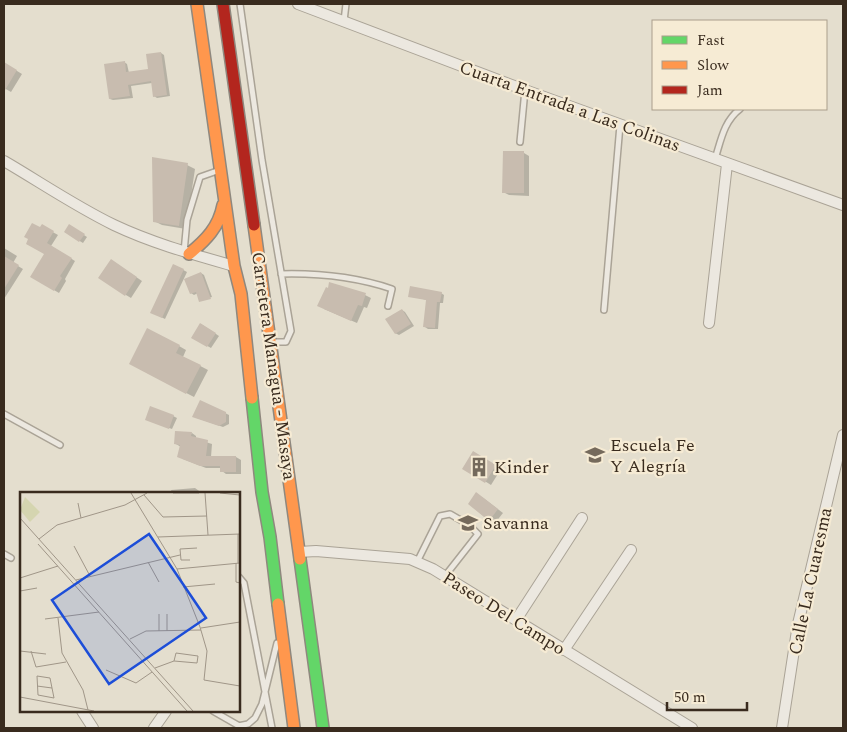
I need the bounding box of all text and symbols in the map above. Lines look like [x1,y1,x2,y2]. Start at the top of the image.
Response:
legend [652,20,827,110]
text: Fast [697,29,725,52]
street label: Cuarta Entrada a Las Colinas [456,54,684,159]
text: Slow [697,54,729,77]
text: Jam [697,79,723,102]
street label: Carretera Managua - Masaya [244,250,303,482]
place label: Escuela Fe Y Alegría [610,432,695,480]
school or university icon: Escuela Fe Y Alegría [584,444,606,466]
place label: Kinder [494,454,549,481]
building icon: Kinder [468,456,490,478]
inset map [20,492,240,712]
street label: Calle La Cuaresma [782,505,839,657]
place label: Savanna [483,510,549,537]
school or university icon: Savanna [457,512,479,534]
street label: Paseo Del Campo [437,565,570,662]
scale bar [667,680,747,712]
text: 50 m [674,686,706,709]

